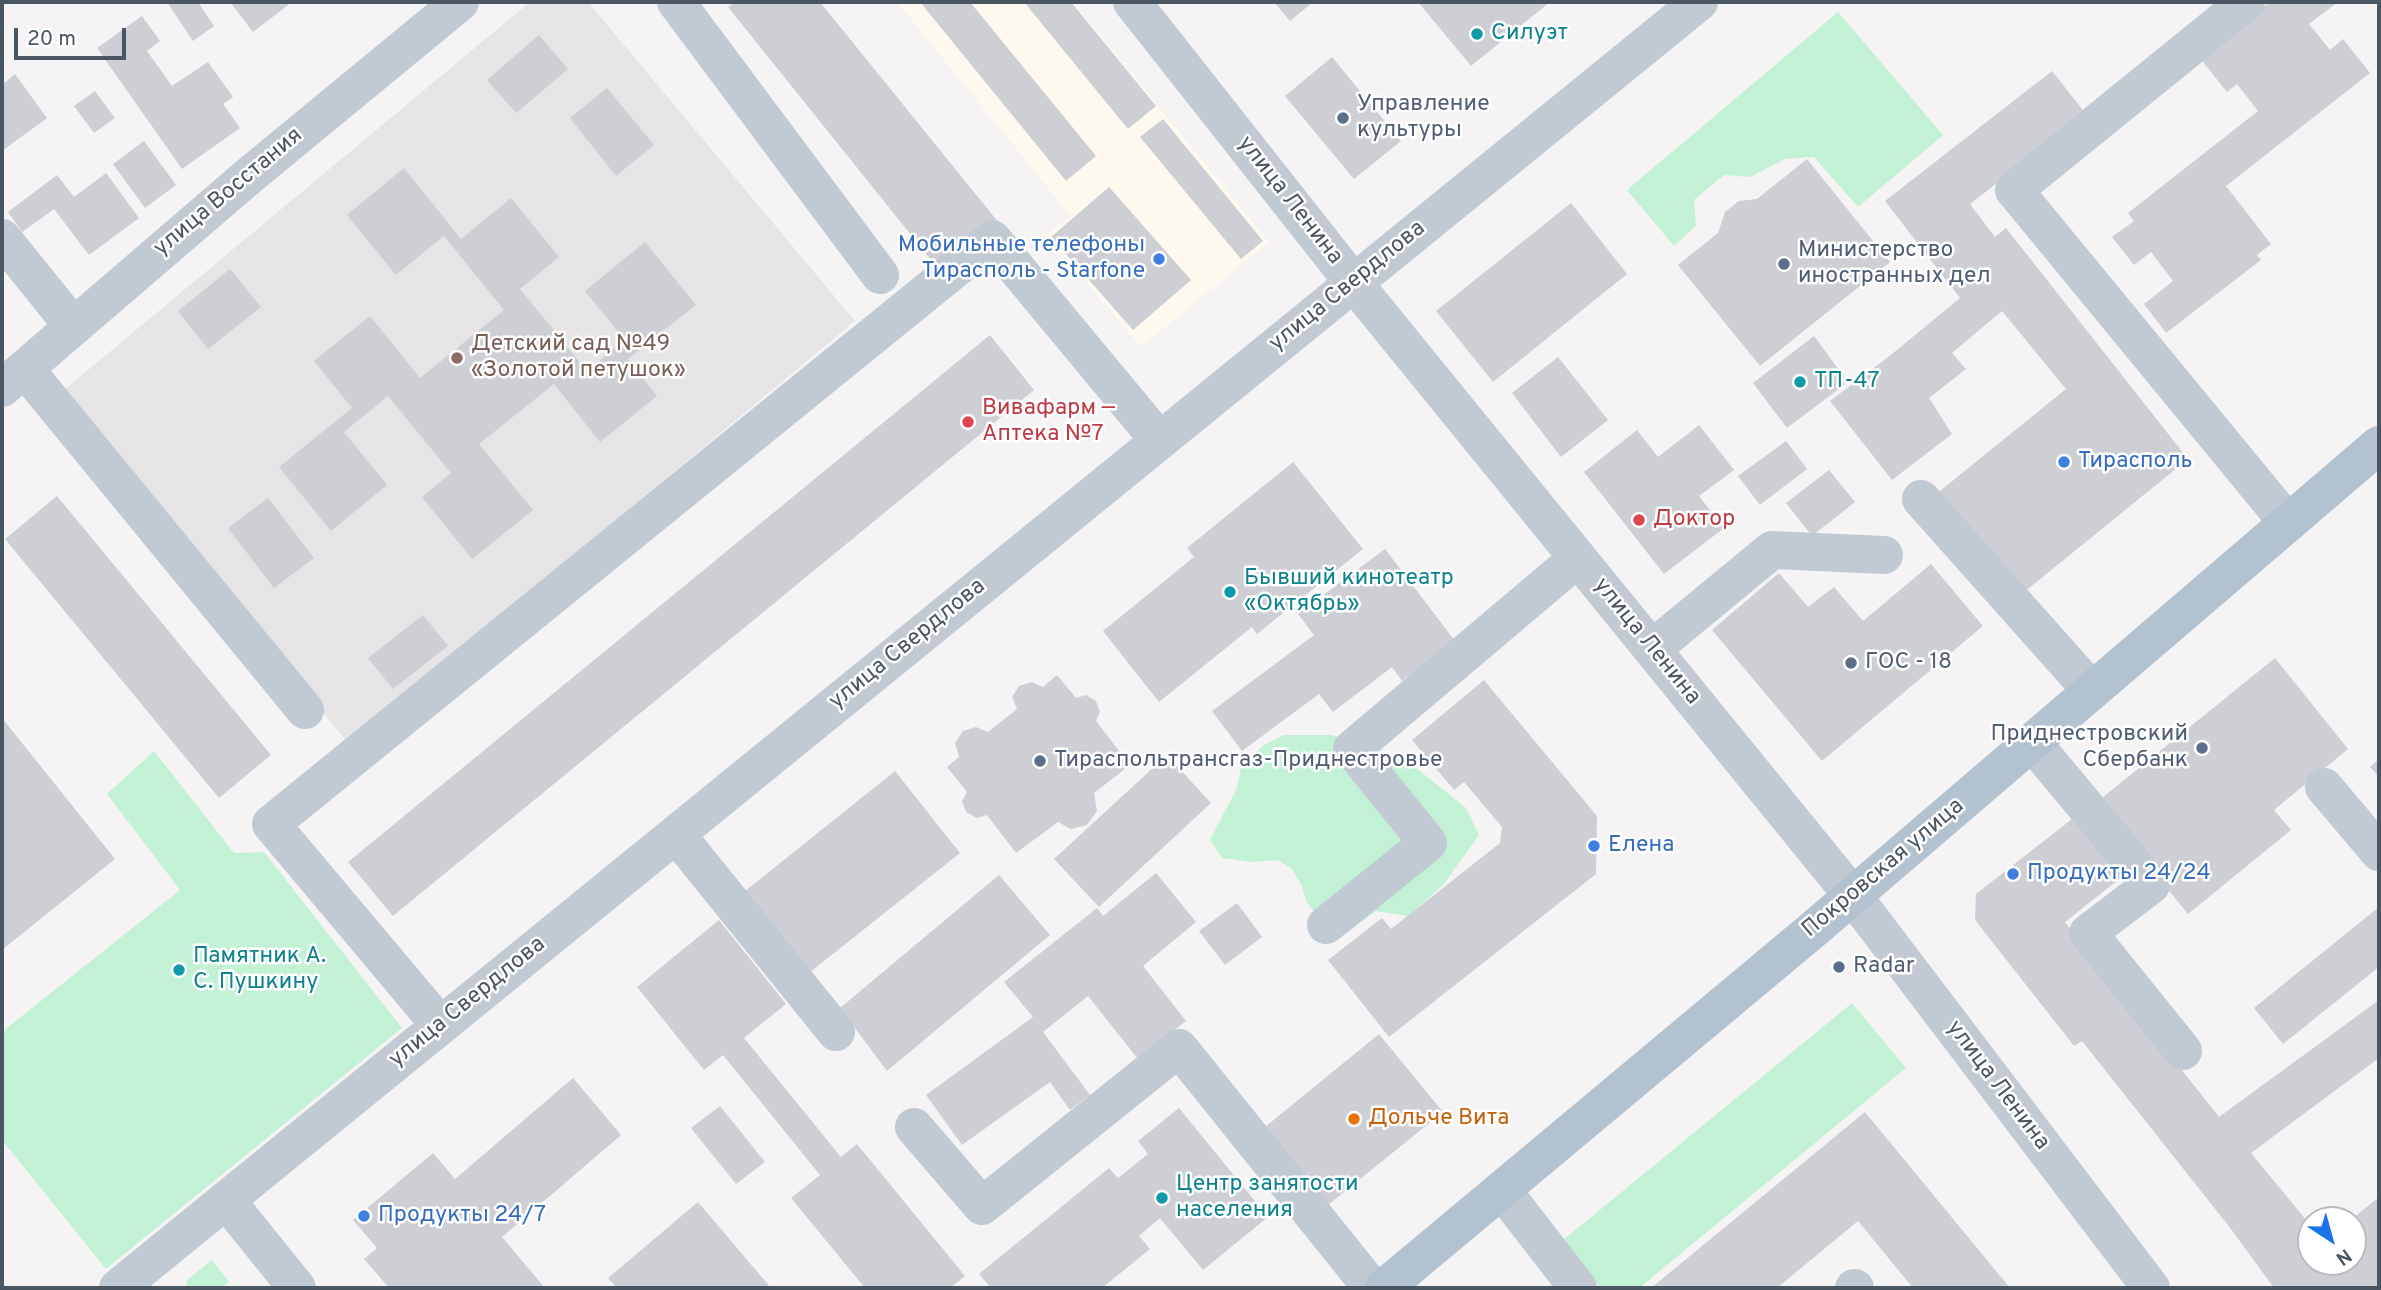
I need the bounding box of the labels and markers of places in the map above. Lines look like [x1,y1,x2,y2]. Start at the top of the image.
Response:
place label: Силуэт [1491,20,1568,48]
marker: Силуэт [1469,26,1485,42]
place label: Управление культуры [1357,91,1490,145]
marker: Управление культуры [1335,110,1351,126]
place label: Мобильные телефоны Тирасполь - Starfone [898,232,1145,286]
place label: Министерство иностранных дел [1798,237,1991,291]
marker: Мобильные телефоны Тирасполь - Starfone [1151,251,1167,267]
marker: Министерство иностранных дел [1776,256,1792,272]
place label: Детский сад №49 «Золотой петушок» [471,331,686,385]
marker: Детский сад №49 «Золотой петушок» [449,350,465,366]
place label: ТП-47 [1814,368,1879,396]
marker: ТП-47 [1792,374,1808,390]
place label: Вивафарм — Аптека №7 [982,395,1115,449]
marker: Вивафарм — Аптека №7 [960,414,976,430]
place label: Тирасполь [2078,448,2193,476]
marker: Тирасполь [2056,454,2072,470]
place label: Доктор [1653,506,1735,534]
marker: Доктор [1631,512,1647,528]
place label: Бывший кинотеатр «Октябрь» [1244,565,1454,619]
marker: Бывший кинотеатр «Октябрь» [1222,584,1238,600]
place label: ГОС - 18 [1865,649,1952,677]
marker: ГОС - 18 [1843,655,1859,671]
place label: Приднестровский Сбербанк [1991,721,2188,775]
marker: Приднестровский Сбербанк [2194,740,2210,756]
place label: Тираспольтрансгаз-Приднестровье [1054,747,1442,775]
marker: Тираспольтрансгаз-Приднестровье [1032,753,1048,769]
place label: Елена [1608,832,1674,860]
marker: Елена [1586,838,1602,854]
place label: Продукты 24/24 [2027,860,2211,888]
marker: Продукты 24/24 [2005,866,2021,882]
place label: Памятник А. С. Пушкину [193,943,326,997]
place label: Radar [1853,953,1915,981]
marker: Radar [1831,959,1847,975]
marker: Памятник А. С. Пушкину [171,962,187,978]
place label: Дольче Вита [1368,1105,1509,1133]
marker: Дольче Вита [1346,1111,1362,1127]
place label: Центр занятости населения [1176,1171,1359,1225]
marker: Центр занятости населения [1154,1190,1170,1206]
place label: Продукты 24/7 [378,1202,546,1230]
marker: Продукты 24/7 [356,1208,372,1224]

